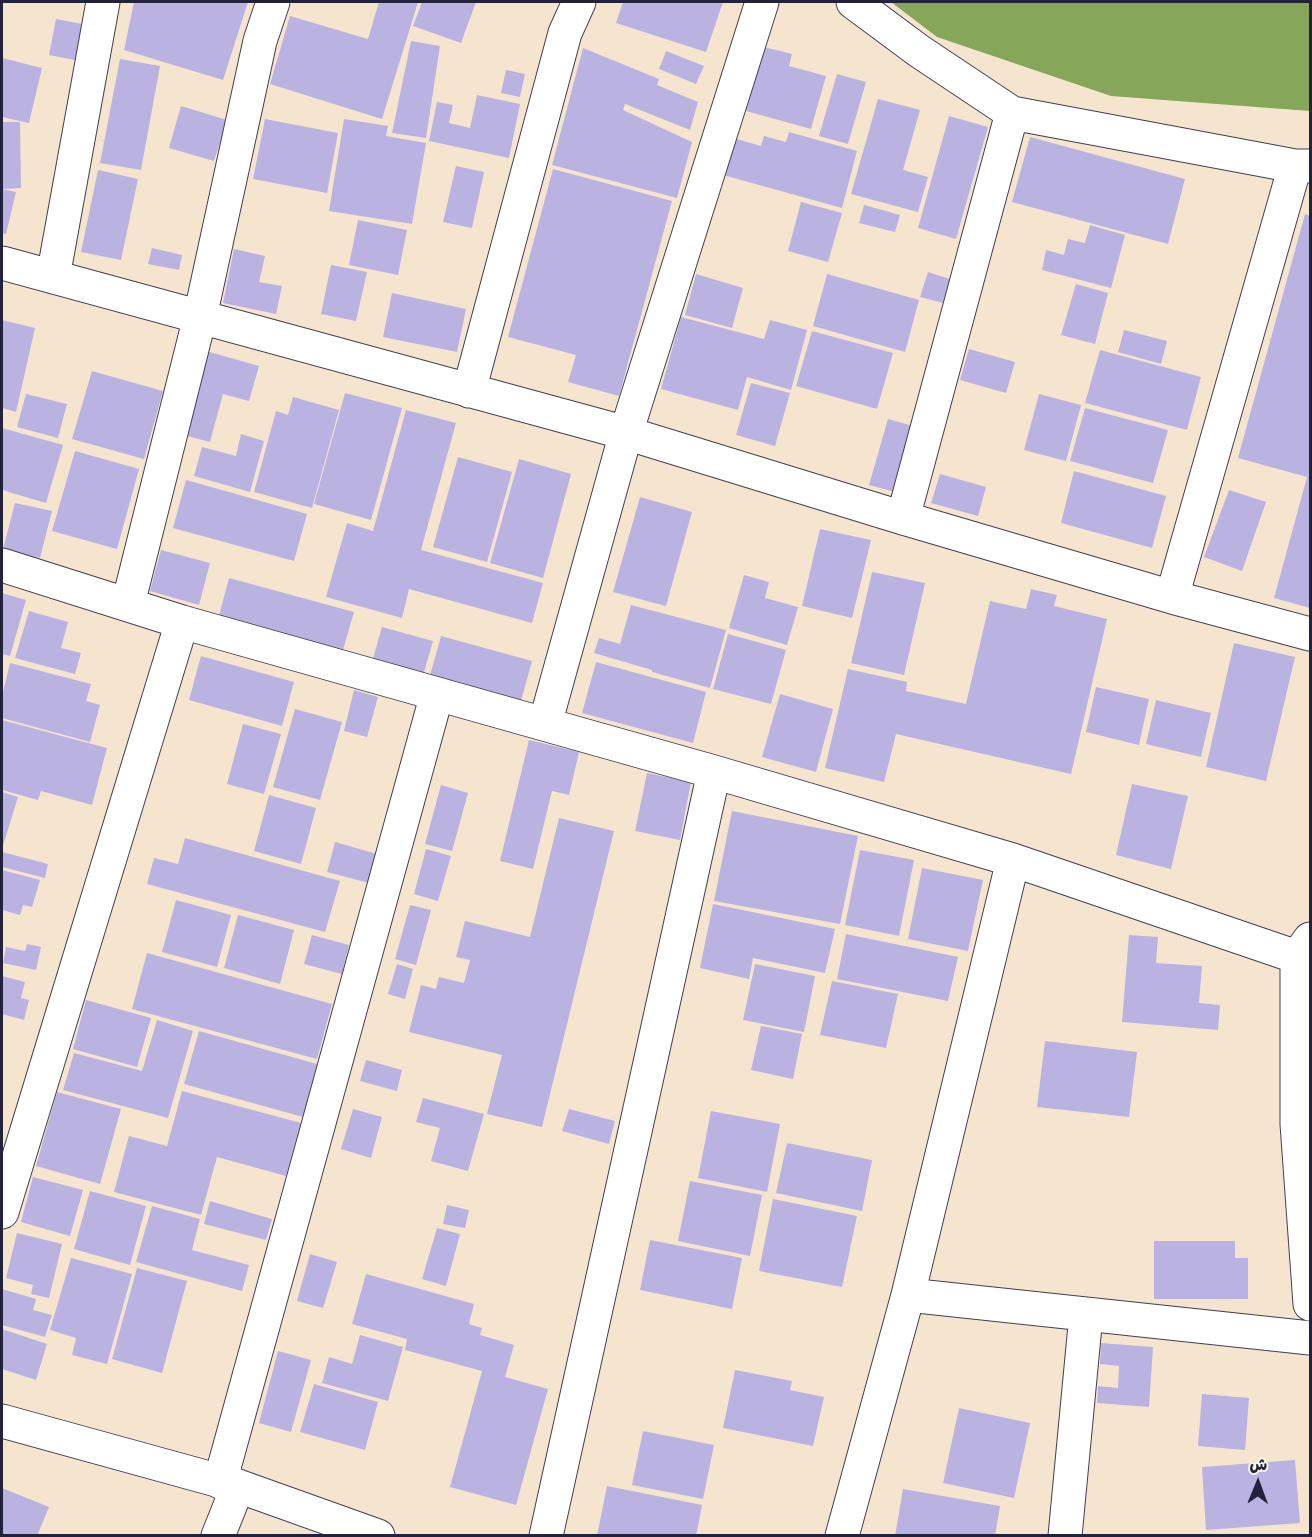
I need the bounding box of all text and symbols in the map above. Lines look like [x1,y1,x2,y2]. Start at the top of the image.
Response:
north arrow [1228,1453,1288,1513]
text: ش [1249,1455,1267,1474]

